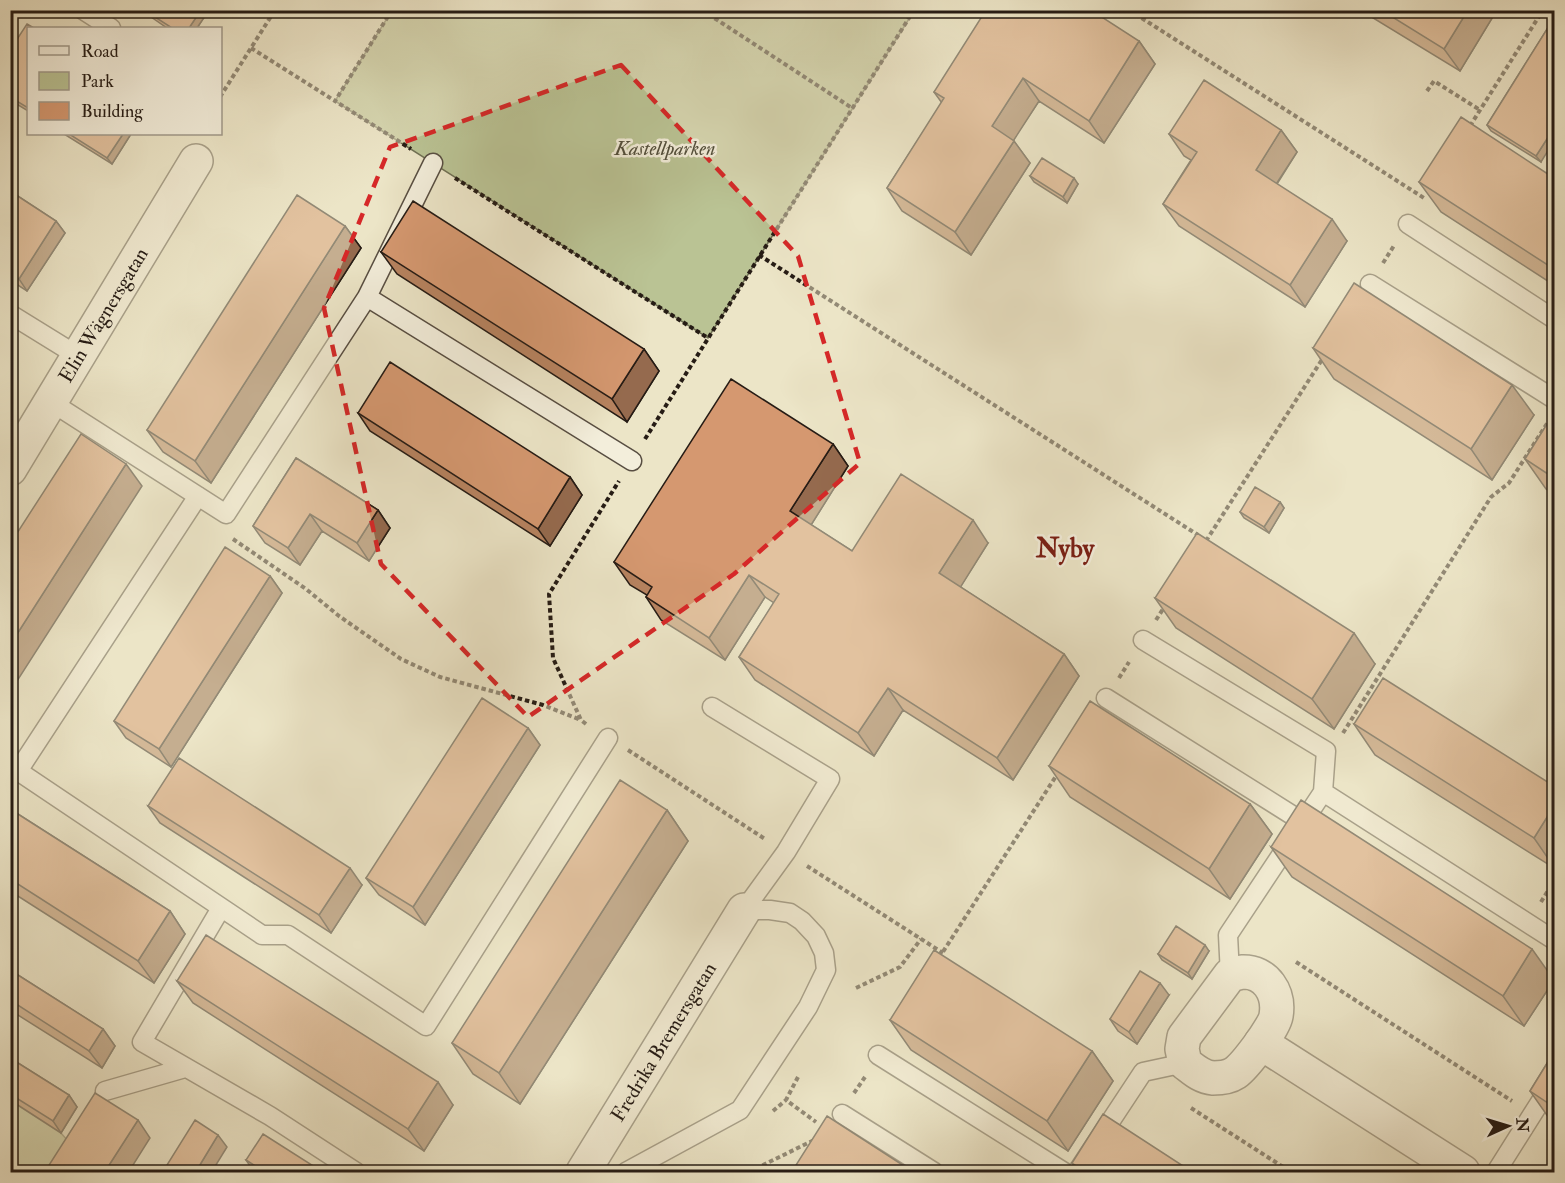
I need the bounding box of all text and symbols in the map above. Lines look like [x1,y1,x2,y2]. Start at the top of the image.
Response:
legend [27,27,222,135]
text: Road [81,40,119,63]
text: Park [81,70,114,93]
text: Building [81,100,144,123]
park label: Kastellparken [614,136,715,161]
street label: Elin Wägnersgatan [53,243,154,387]
district label: Nyby [1035,533,1096,566]
street label: Fredrika Bremersgatan [605,958,722,1126]
north arrow [1478,1096,1538,1156]
text: N [1511,1116,1532,1134]

